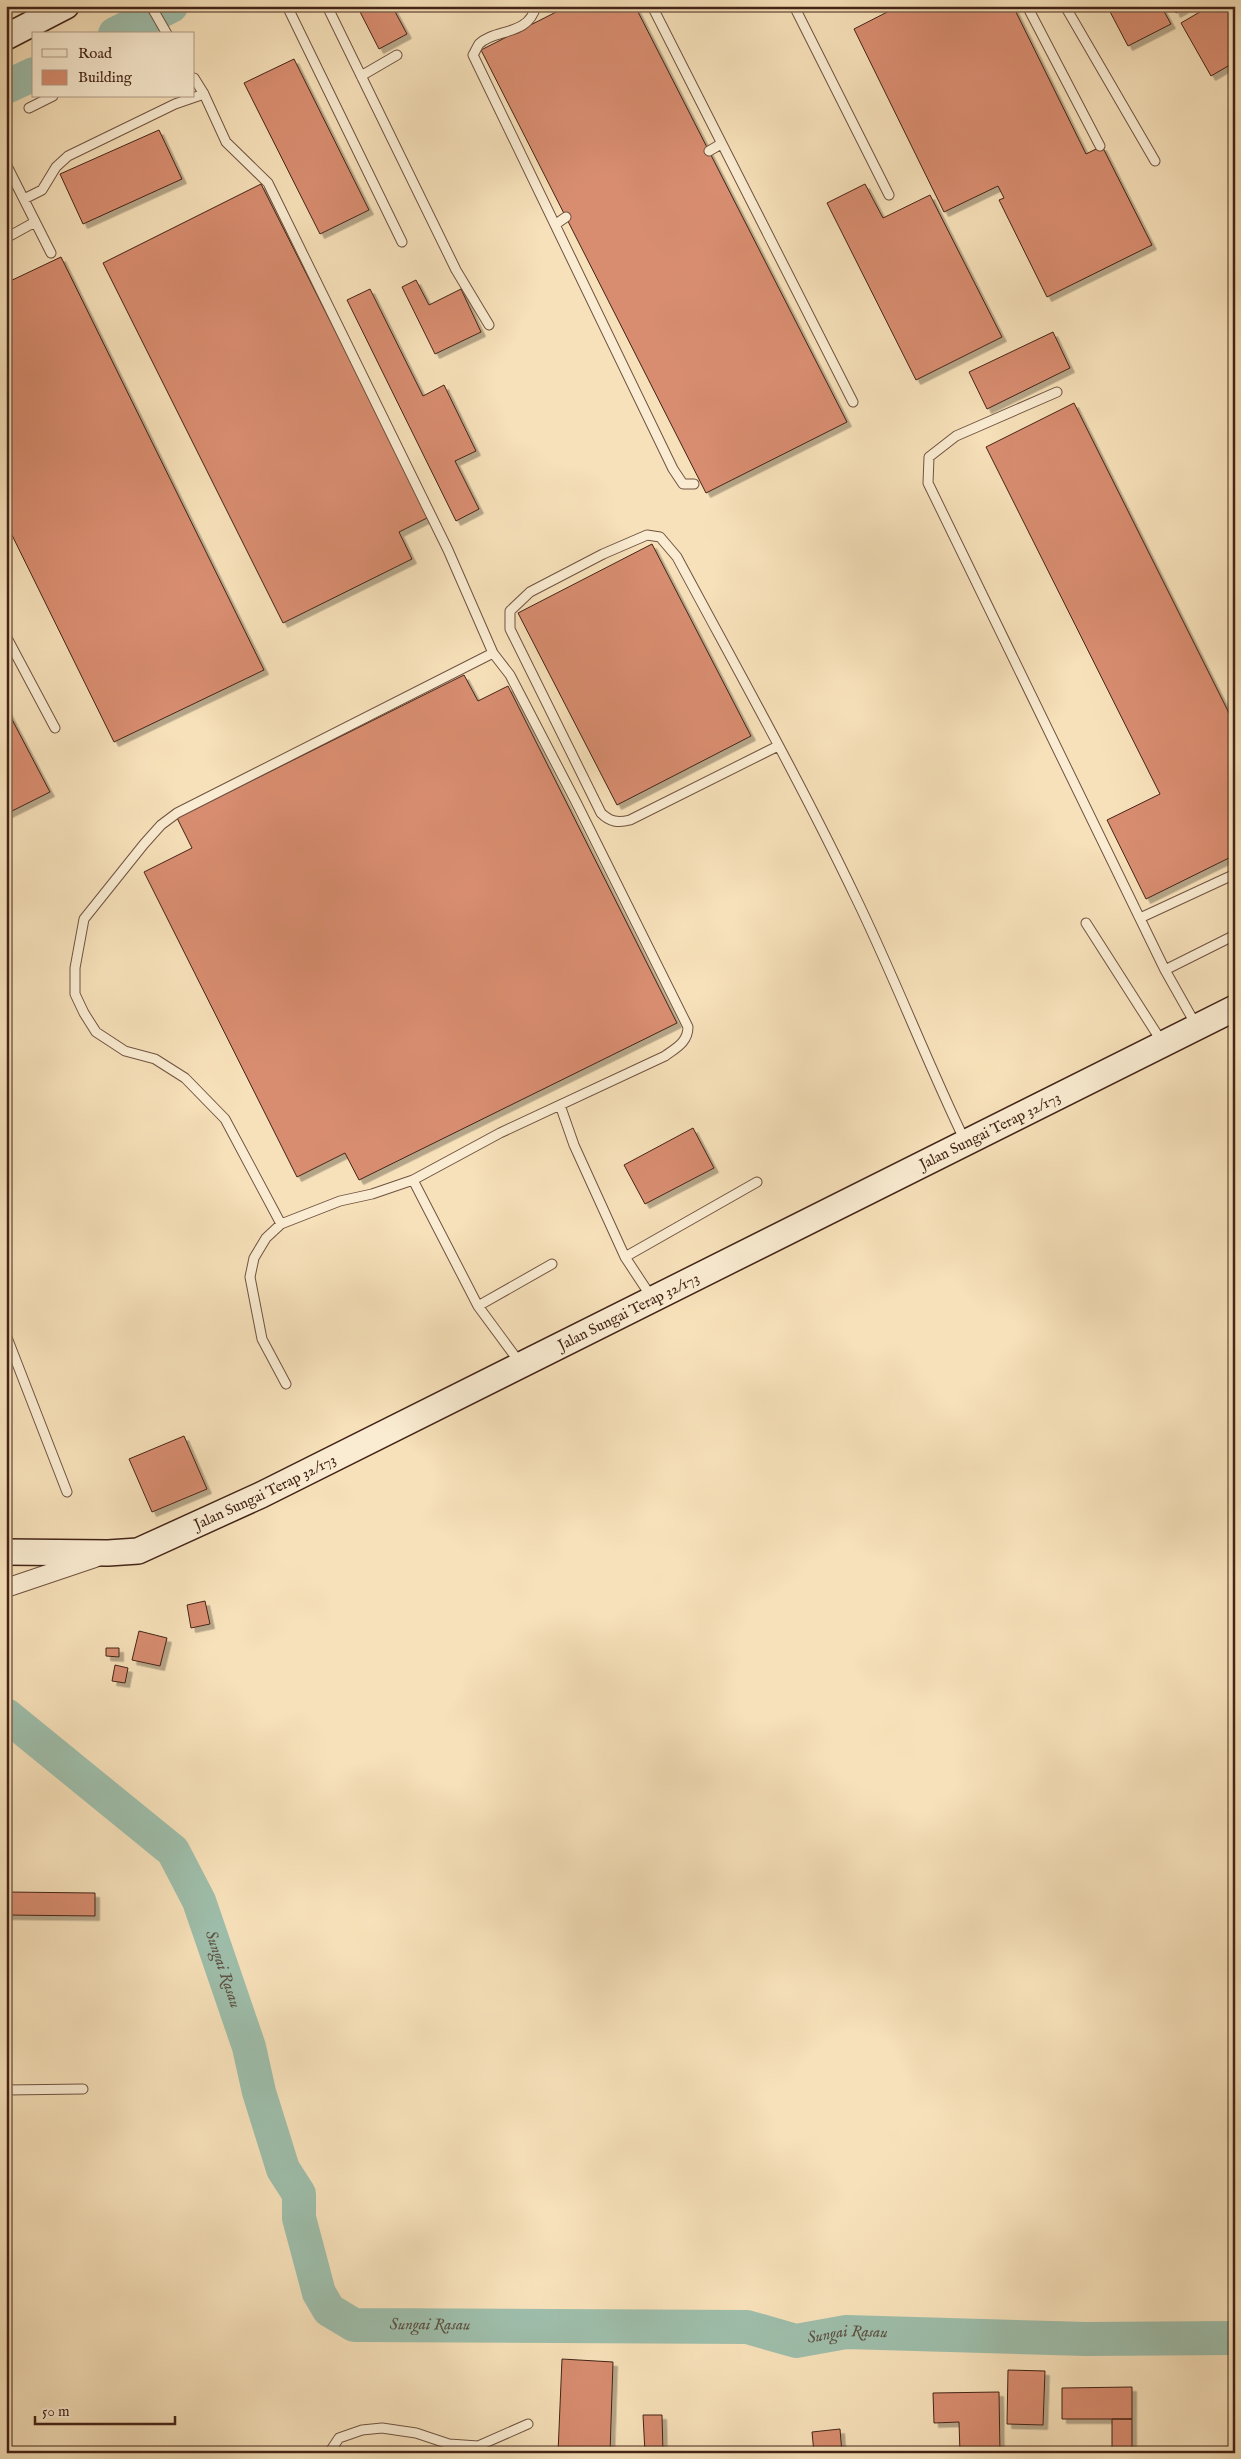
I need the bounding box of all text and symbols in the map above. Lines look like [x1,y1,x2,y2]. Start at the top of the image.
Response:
legend [32,32,195,98]
text: Road [78,44,113,63]
text: Building [78,68,133,87]
street label: Jalan Sungai Terap 32/173 [914,1087,1064,1175]
street label: Jalan Sungai Terap 32/173 [553,1268,702,1355]
street label: Jalan Sungai Terap 32/173 [189,1450,339,1535]
water label: Sungai Rasau [200,1928,245,2011]
water label: Sungai Rasau [390,2315,470,2336]
water label: Sungai Rasau [806,2322,888,2349]
scale bar [35,2394,175,2426]
text: 50 m [42,2402,70,2421]

